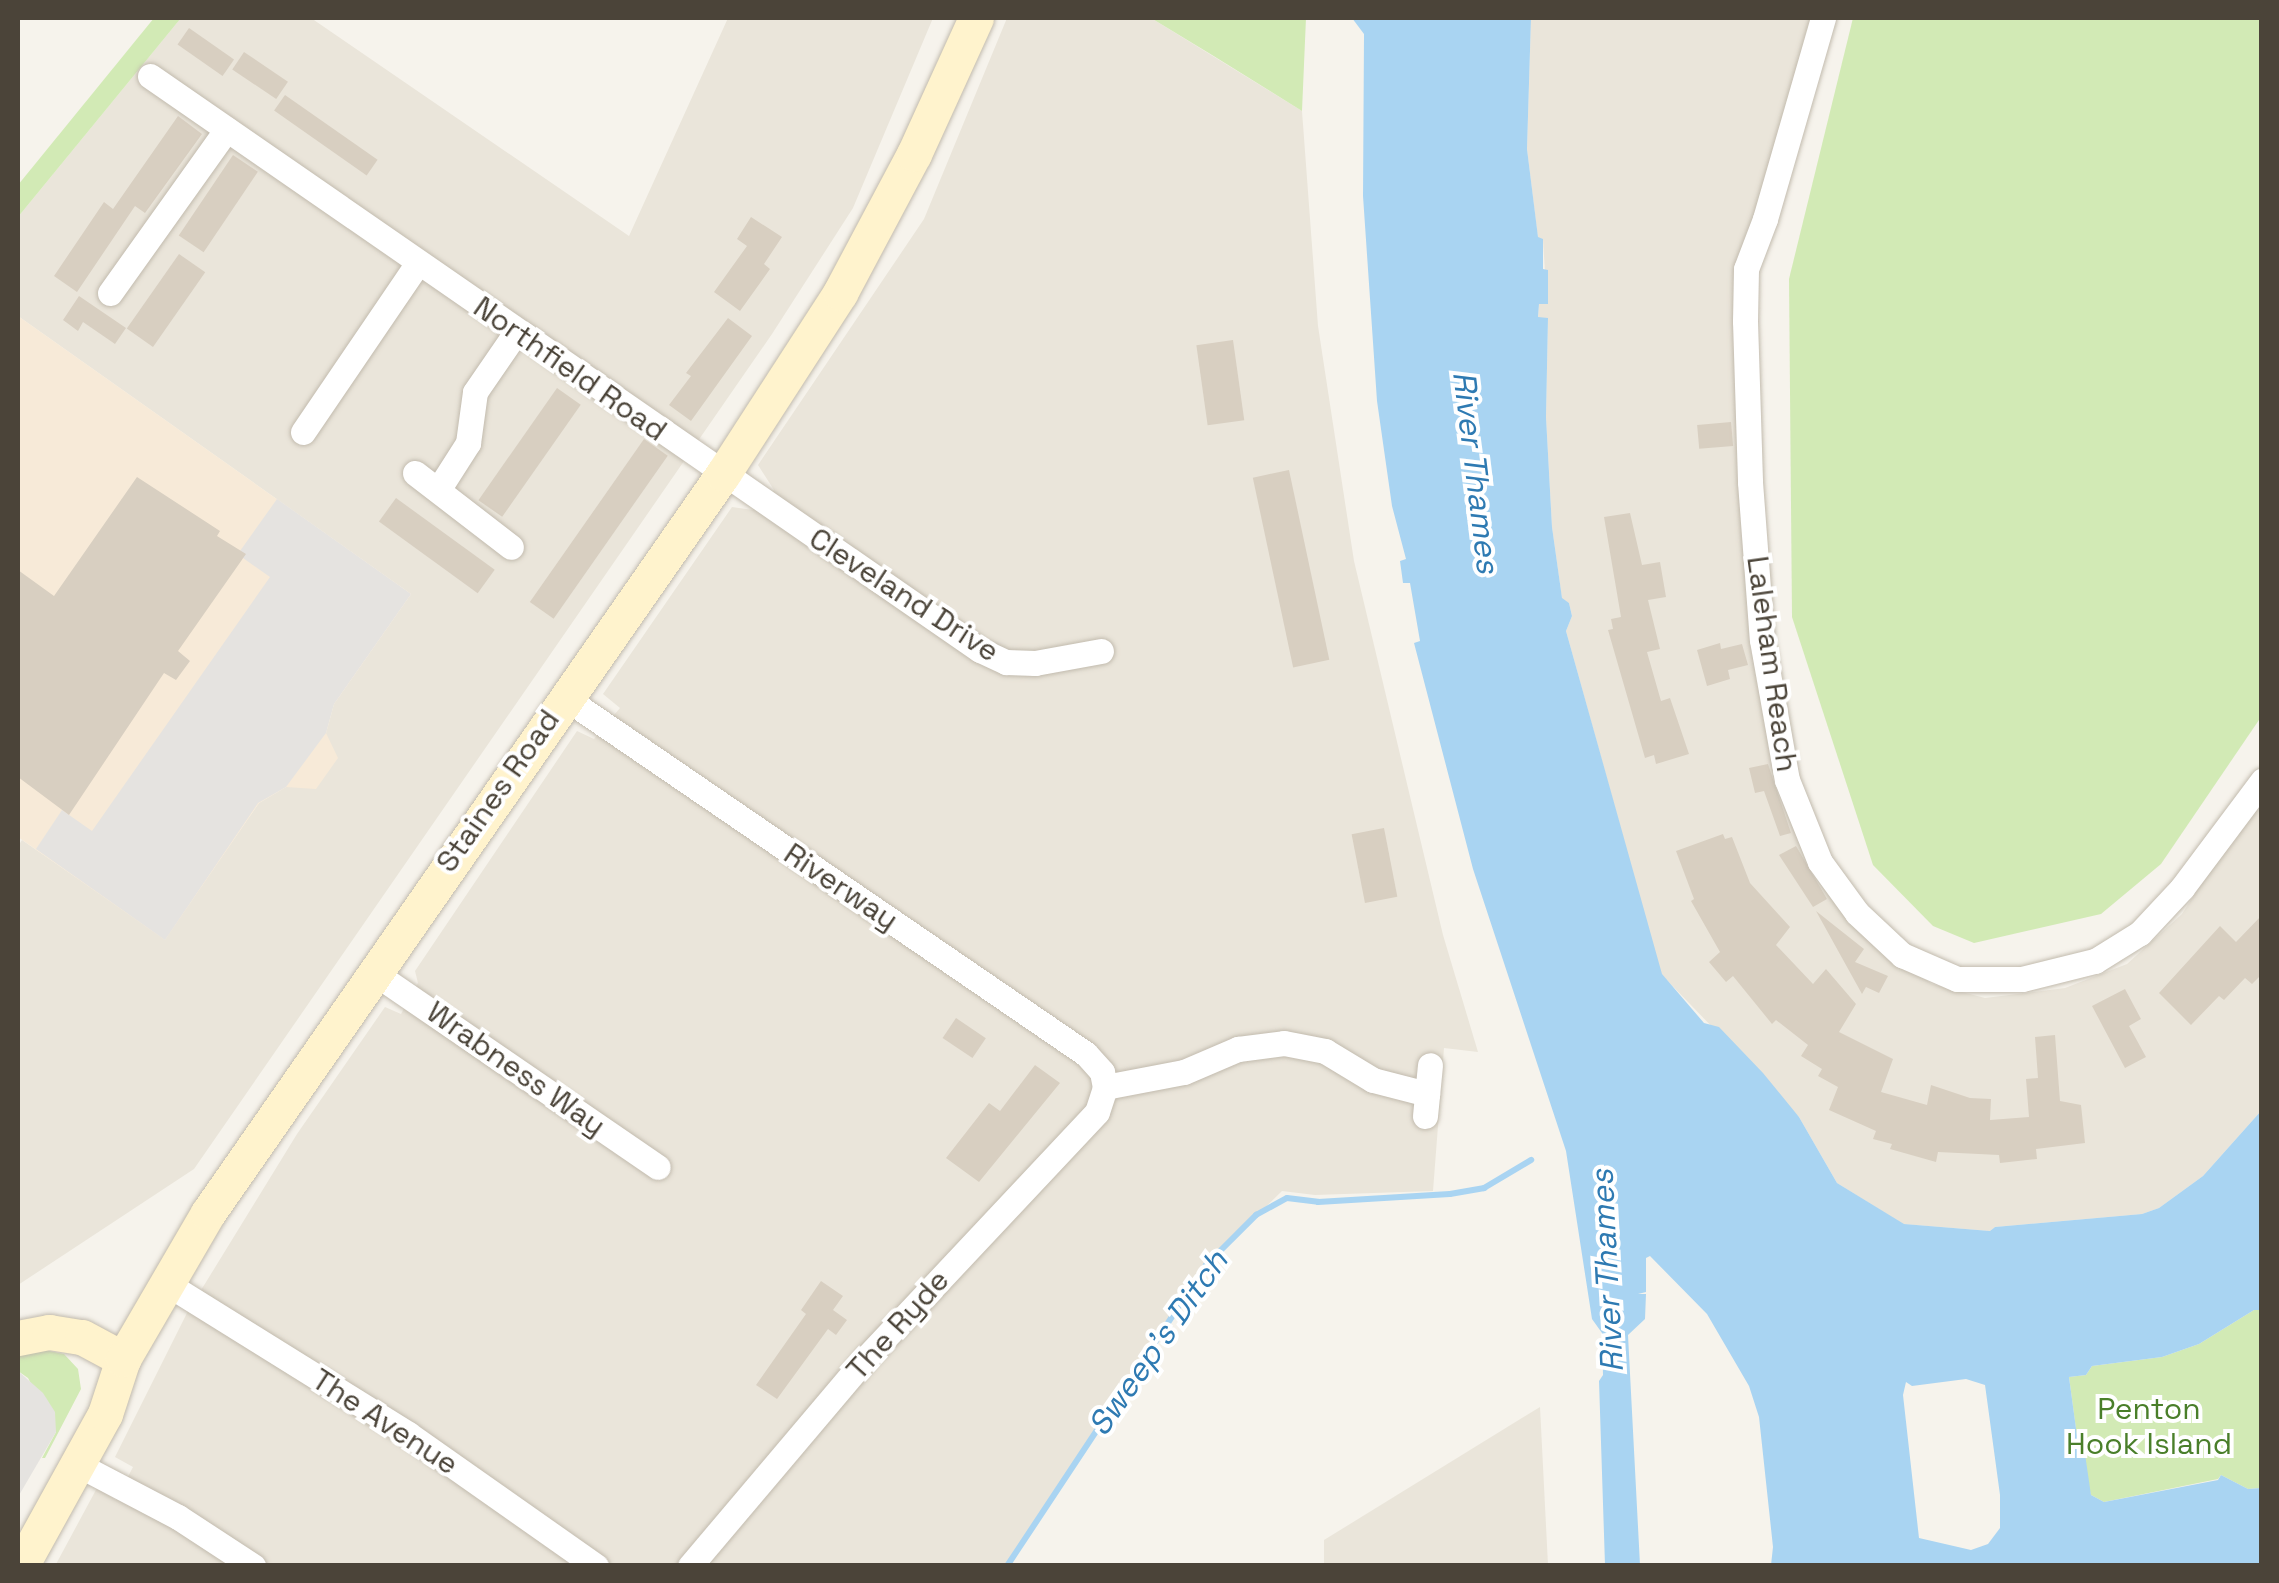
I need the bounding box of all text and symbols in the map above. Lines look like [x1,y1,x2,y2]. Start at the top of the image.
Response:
street label: Northfield Road [467,289,673,449]
water label: River Thames [1445,368,1507,576]
street label: Cleveland Drive [802,520,1006,670]
street label: Laleham Reach [1739,554,1805,774]
street label: Staines Road [429,703,567,879]
street label: Riverway [777,836,905,938]
street label: Wrabness Way [420,994,612,1144]
water label: River Thames [1582,1168,1632,1374]
water label: Sweep's Ditch [1080,1243,1236,1443]
street label: The Ryde [839,1262,957,1388]
street label: The Avenue [305,1361,465,1483]
park label: Penton Hook Island [2066,1391,2232,1462]

